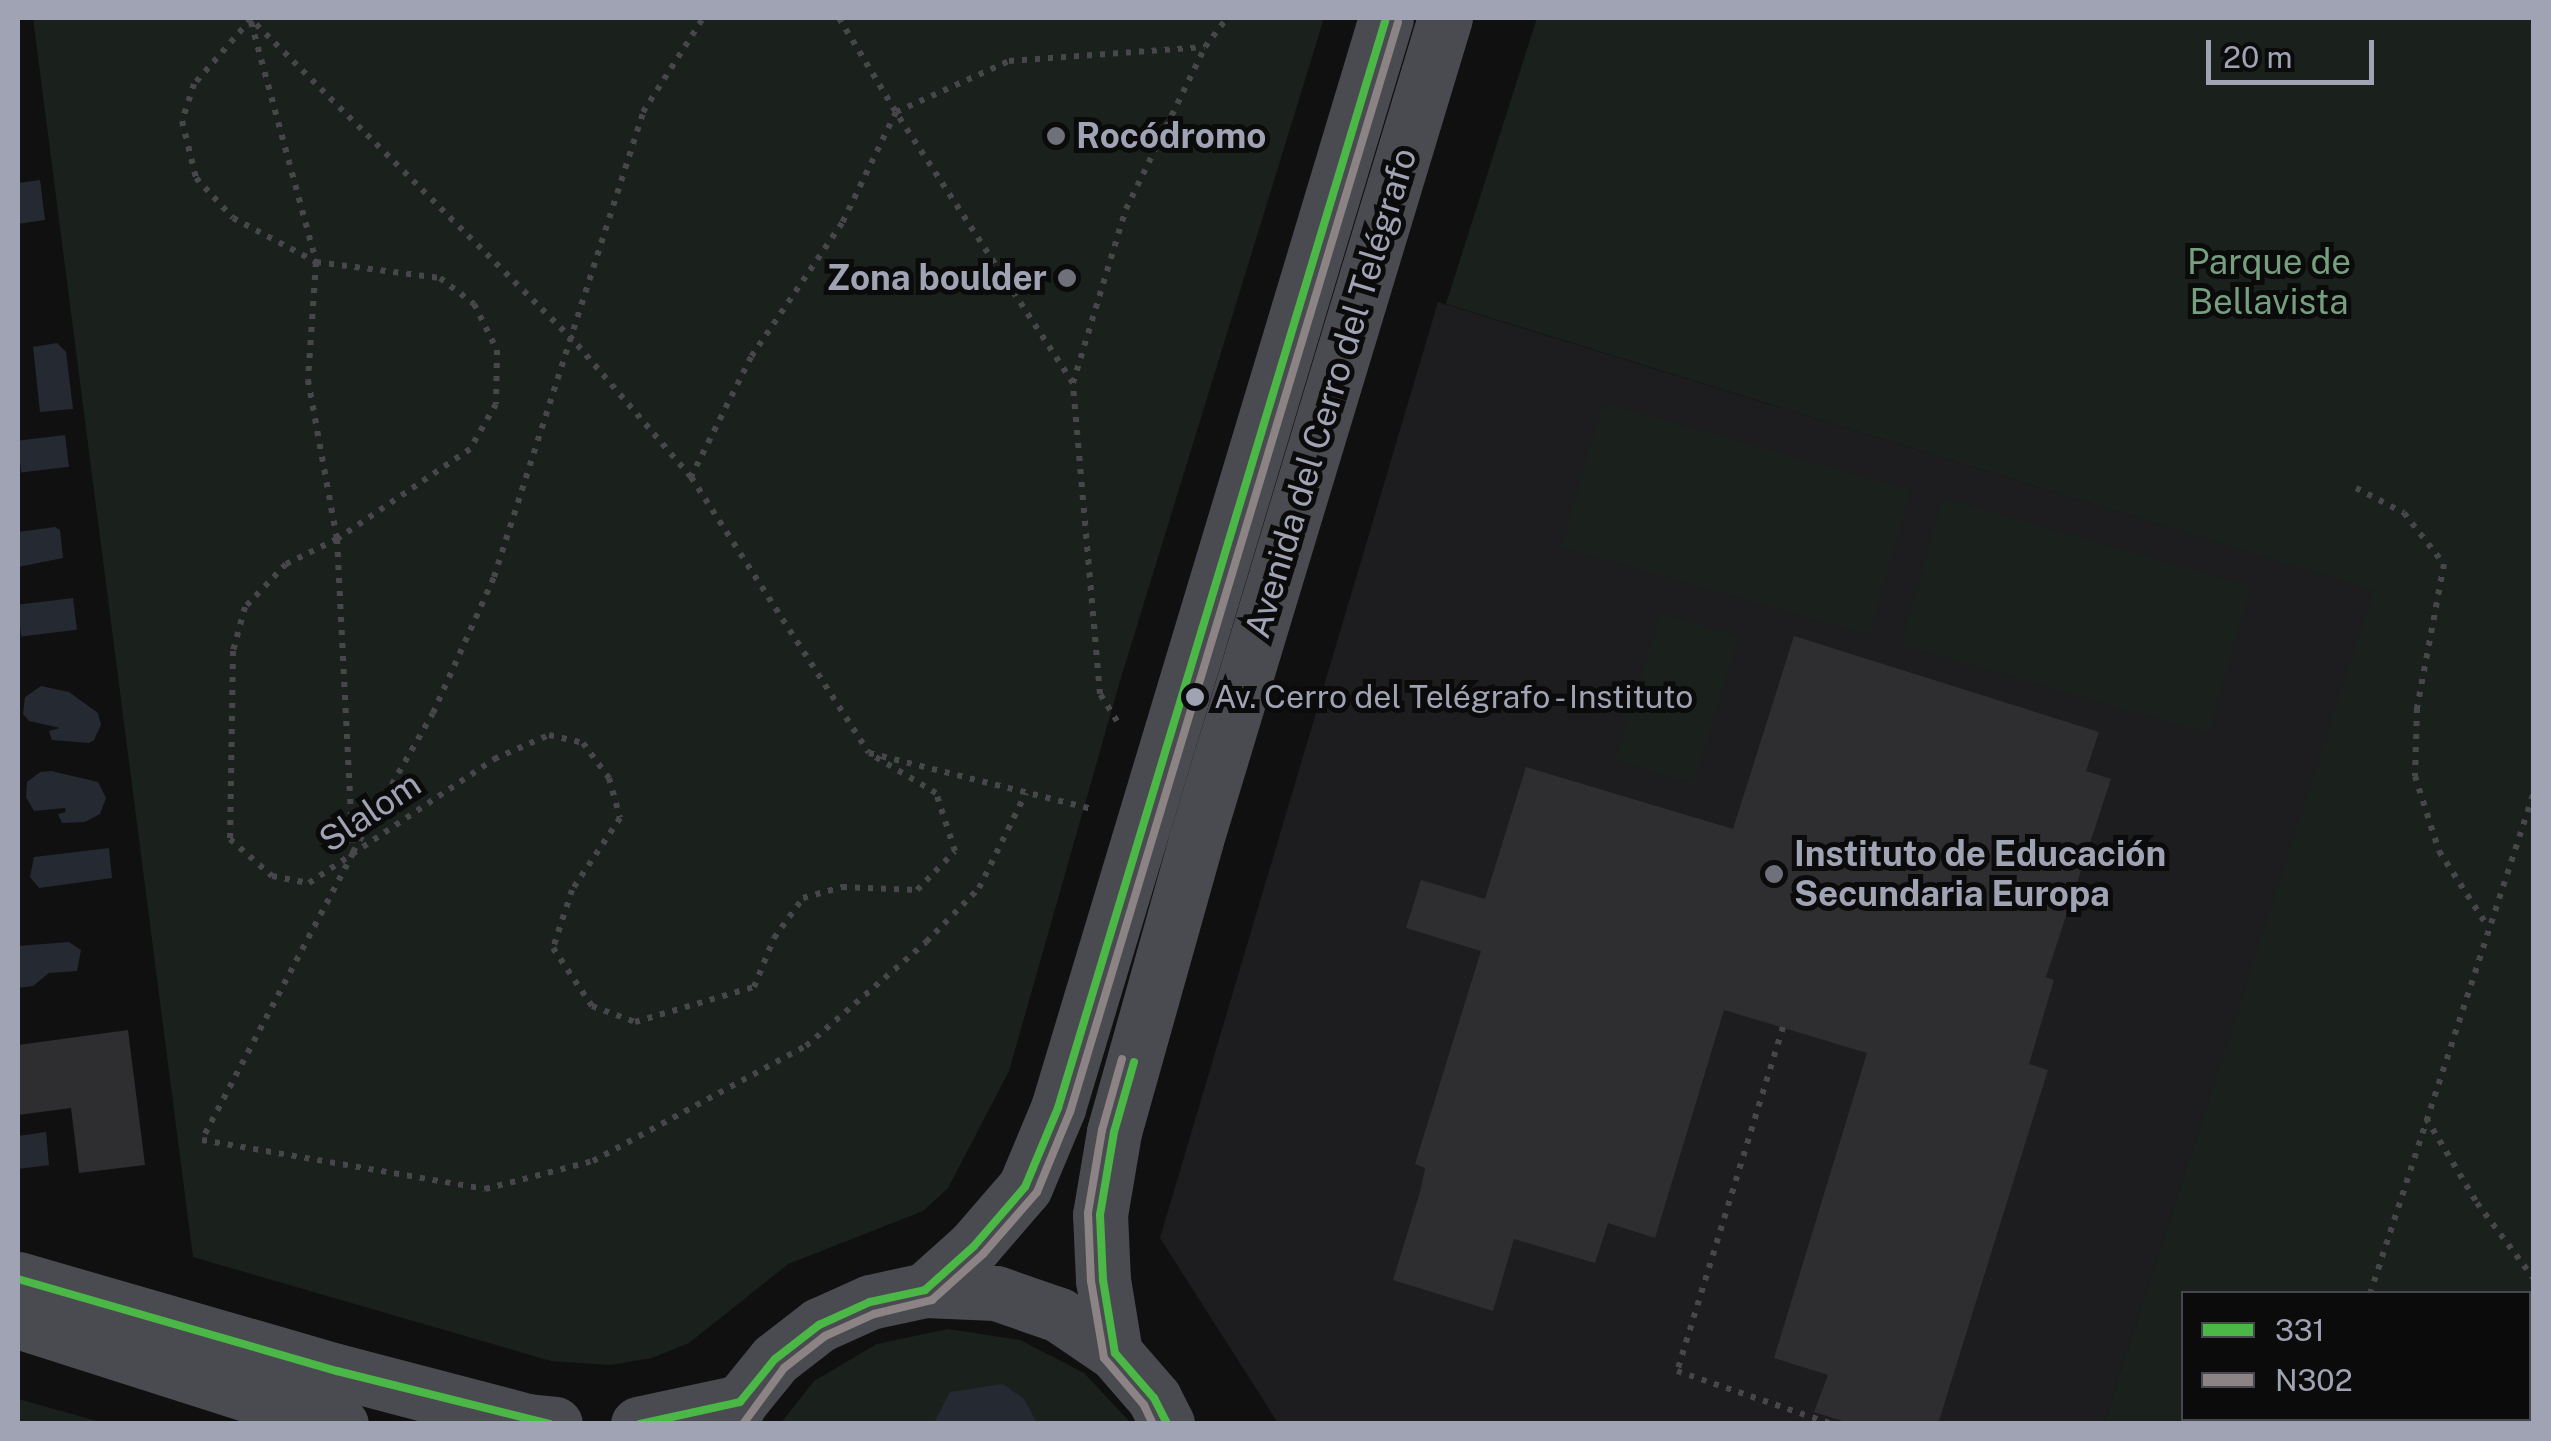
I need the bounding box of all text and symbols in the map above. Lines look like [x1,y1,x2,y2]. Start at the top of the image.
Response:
scale bar [2211,20,2378,82]
text: 20 m [2223,39,2292,75]
place label: Rocódromo [1076,115,1267,157]
marker: Rocódromo [1045,125,1067,147]
street label: Avenida del Cerro del Telégrafo [1236,143,1426,643]
park label: Parque de Bellavista [2187,241,2351,323]
place label: Zona boulder [827,257,1047,299]
marker: Zona boulder [1056,267,1078,289]
place label: Av. Cerro del Telégrafo - Instituto [1214,678,1703,716]
marker: Av. Cerro del Telégrafo - Instituto [1185,687,1205,707]
street label: Slalom [311,763,429,861]
place label: Instituto de Educación Secundaria Europa [1794,833,2167,915]
marker: Instituto de Educación Secundaria Europa [1763,863,1785,885]
legend [2181,1291,2531,1421]
text: 331 [2275,1312,2325,1348]
text: N302 [2275,1362,2353,1398]

